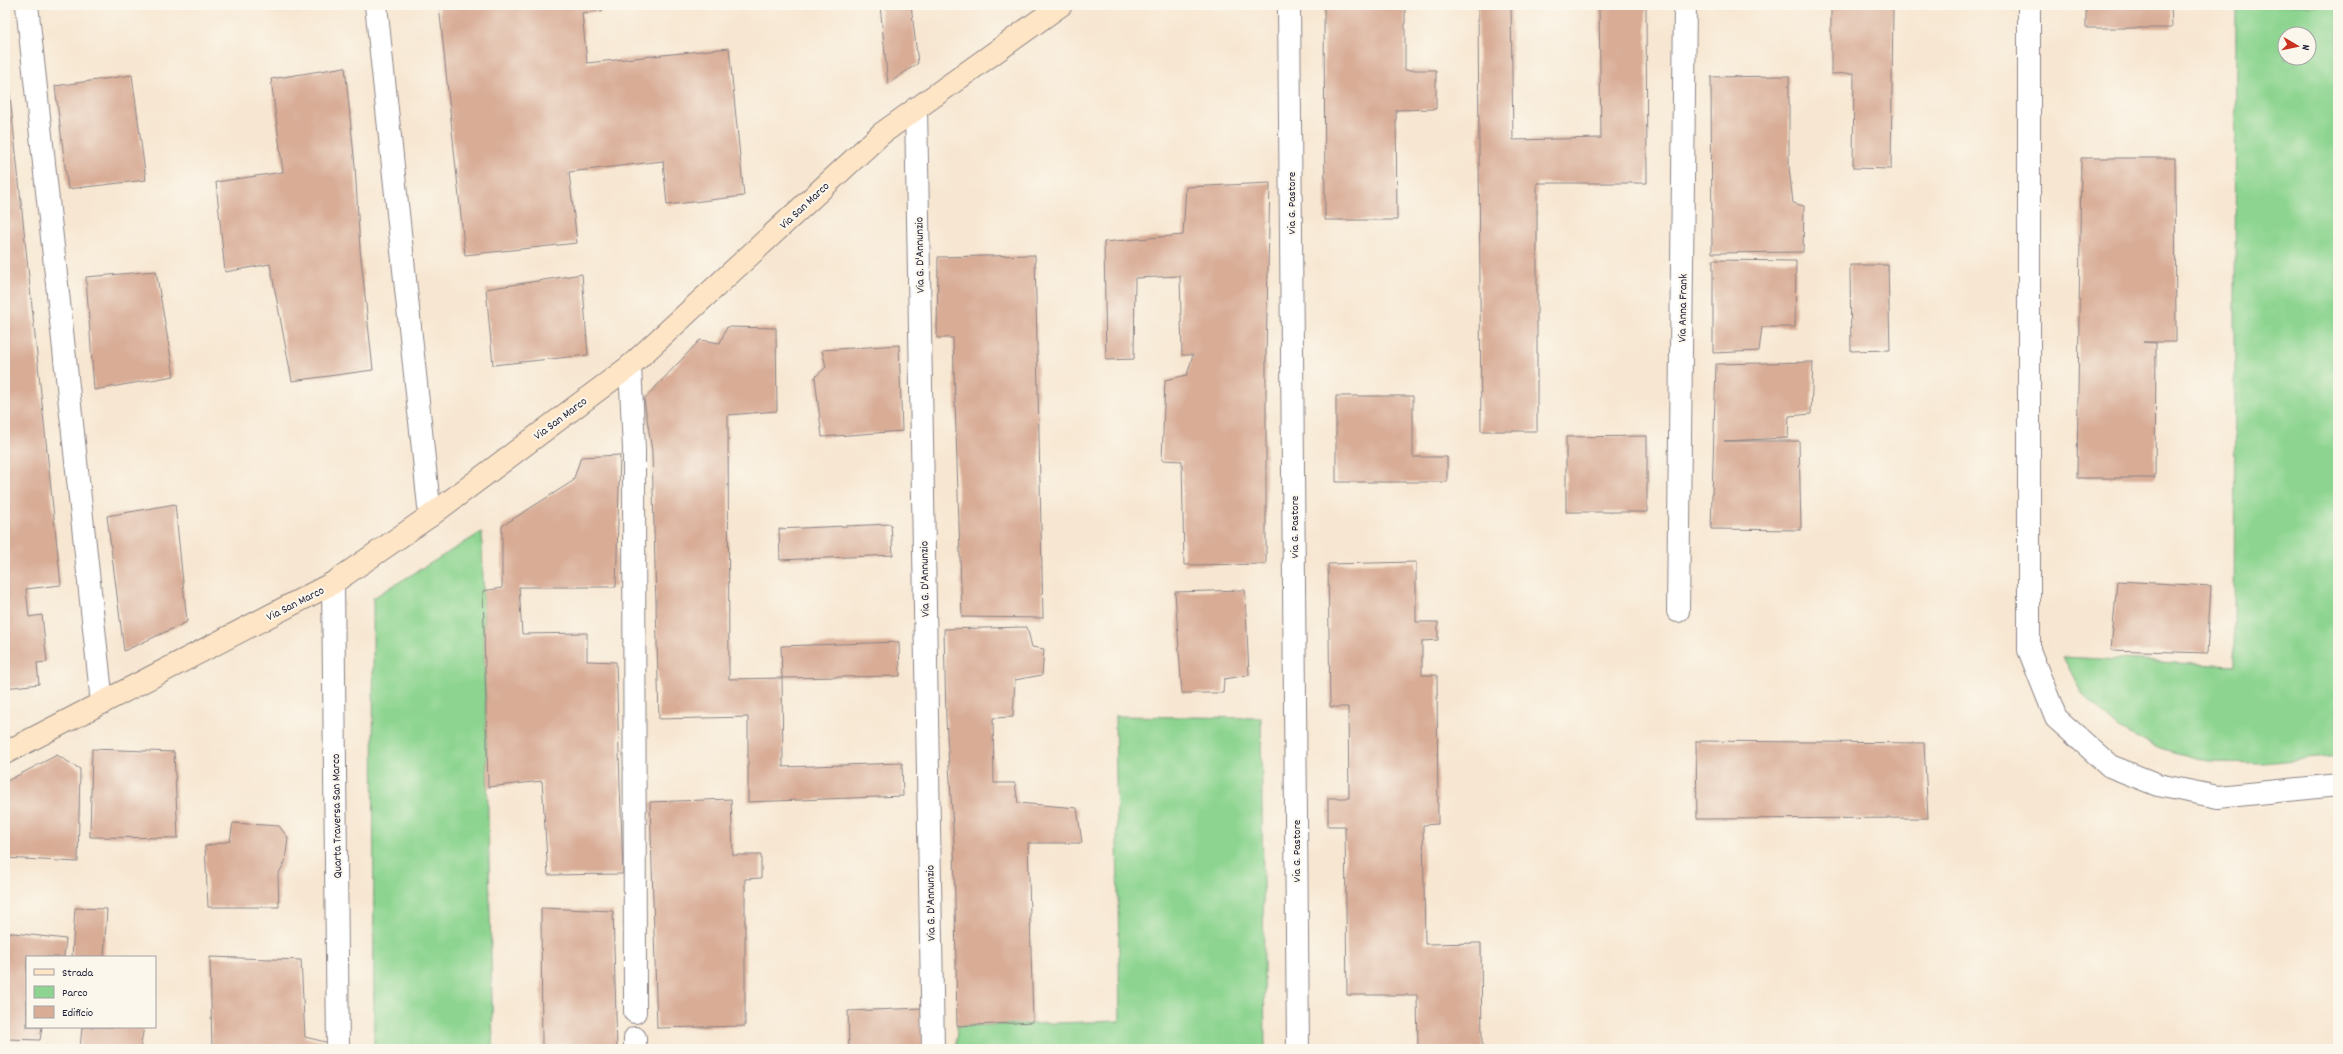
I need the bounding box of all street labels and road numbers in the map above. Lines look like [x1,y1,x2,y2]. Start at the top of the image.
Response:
street label: Via G. Pastore [1284,172,1301,234]
street label: Via San Marco [776,178,834,234]
street label: Via G. D'Annunzio [911,217,930,293]
street label: Via Anna Frank [1674,274,1693,342]
street label: Via San Marco [531,393,591,445]
street label: Via G. Pastore [1287,496,1304,558]
street label: Via G. D'Annunzio [916,541,935,617]
street label: Via San Marco [264,582,328,626]
street label: Quarta Traversa San Marco [328,754,347,878]
street label: Via G. Pastore [1289,820,1306,882]
street label: Via G. D'Annunzio [922,865,941,941]

